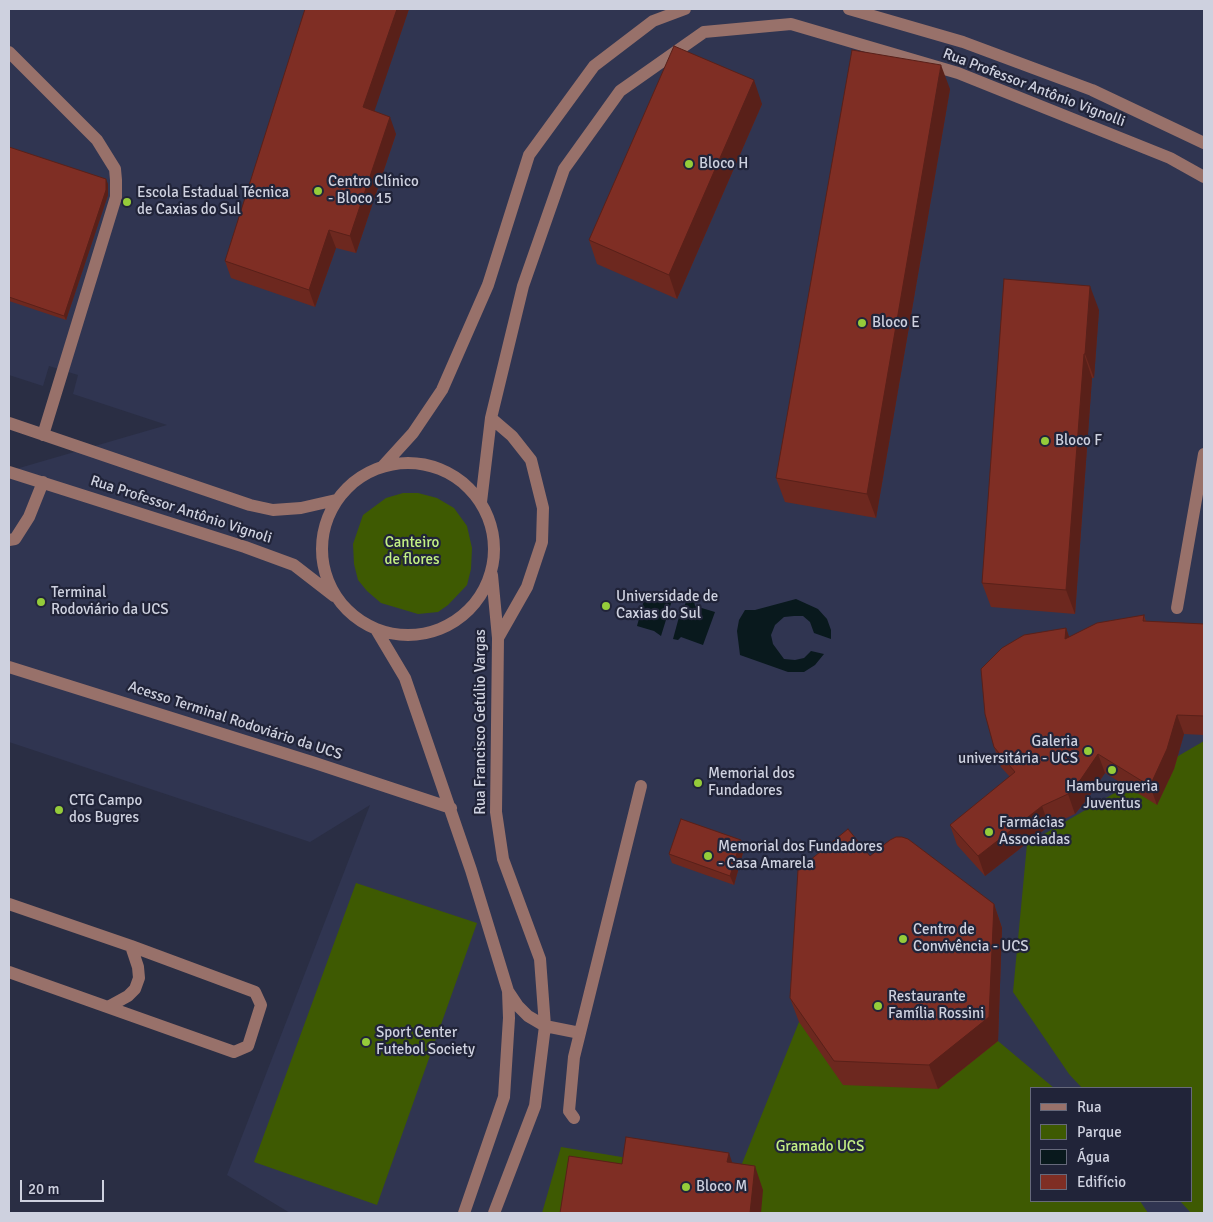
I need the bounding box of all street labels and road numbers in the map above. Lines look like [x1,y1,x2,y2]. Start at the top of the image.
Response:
street label: Rua Professor Antônio Vignolli [940,45,1128,131]
street label: Rua Professor Antônio Vignoli [88,472,274,548]
street label: Rua Francisco Getúlio Vargas [472,629,490,815]
street label: Acesso Terminal Rodoviário da UCS [126,678,344,764]

